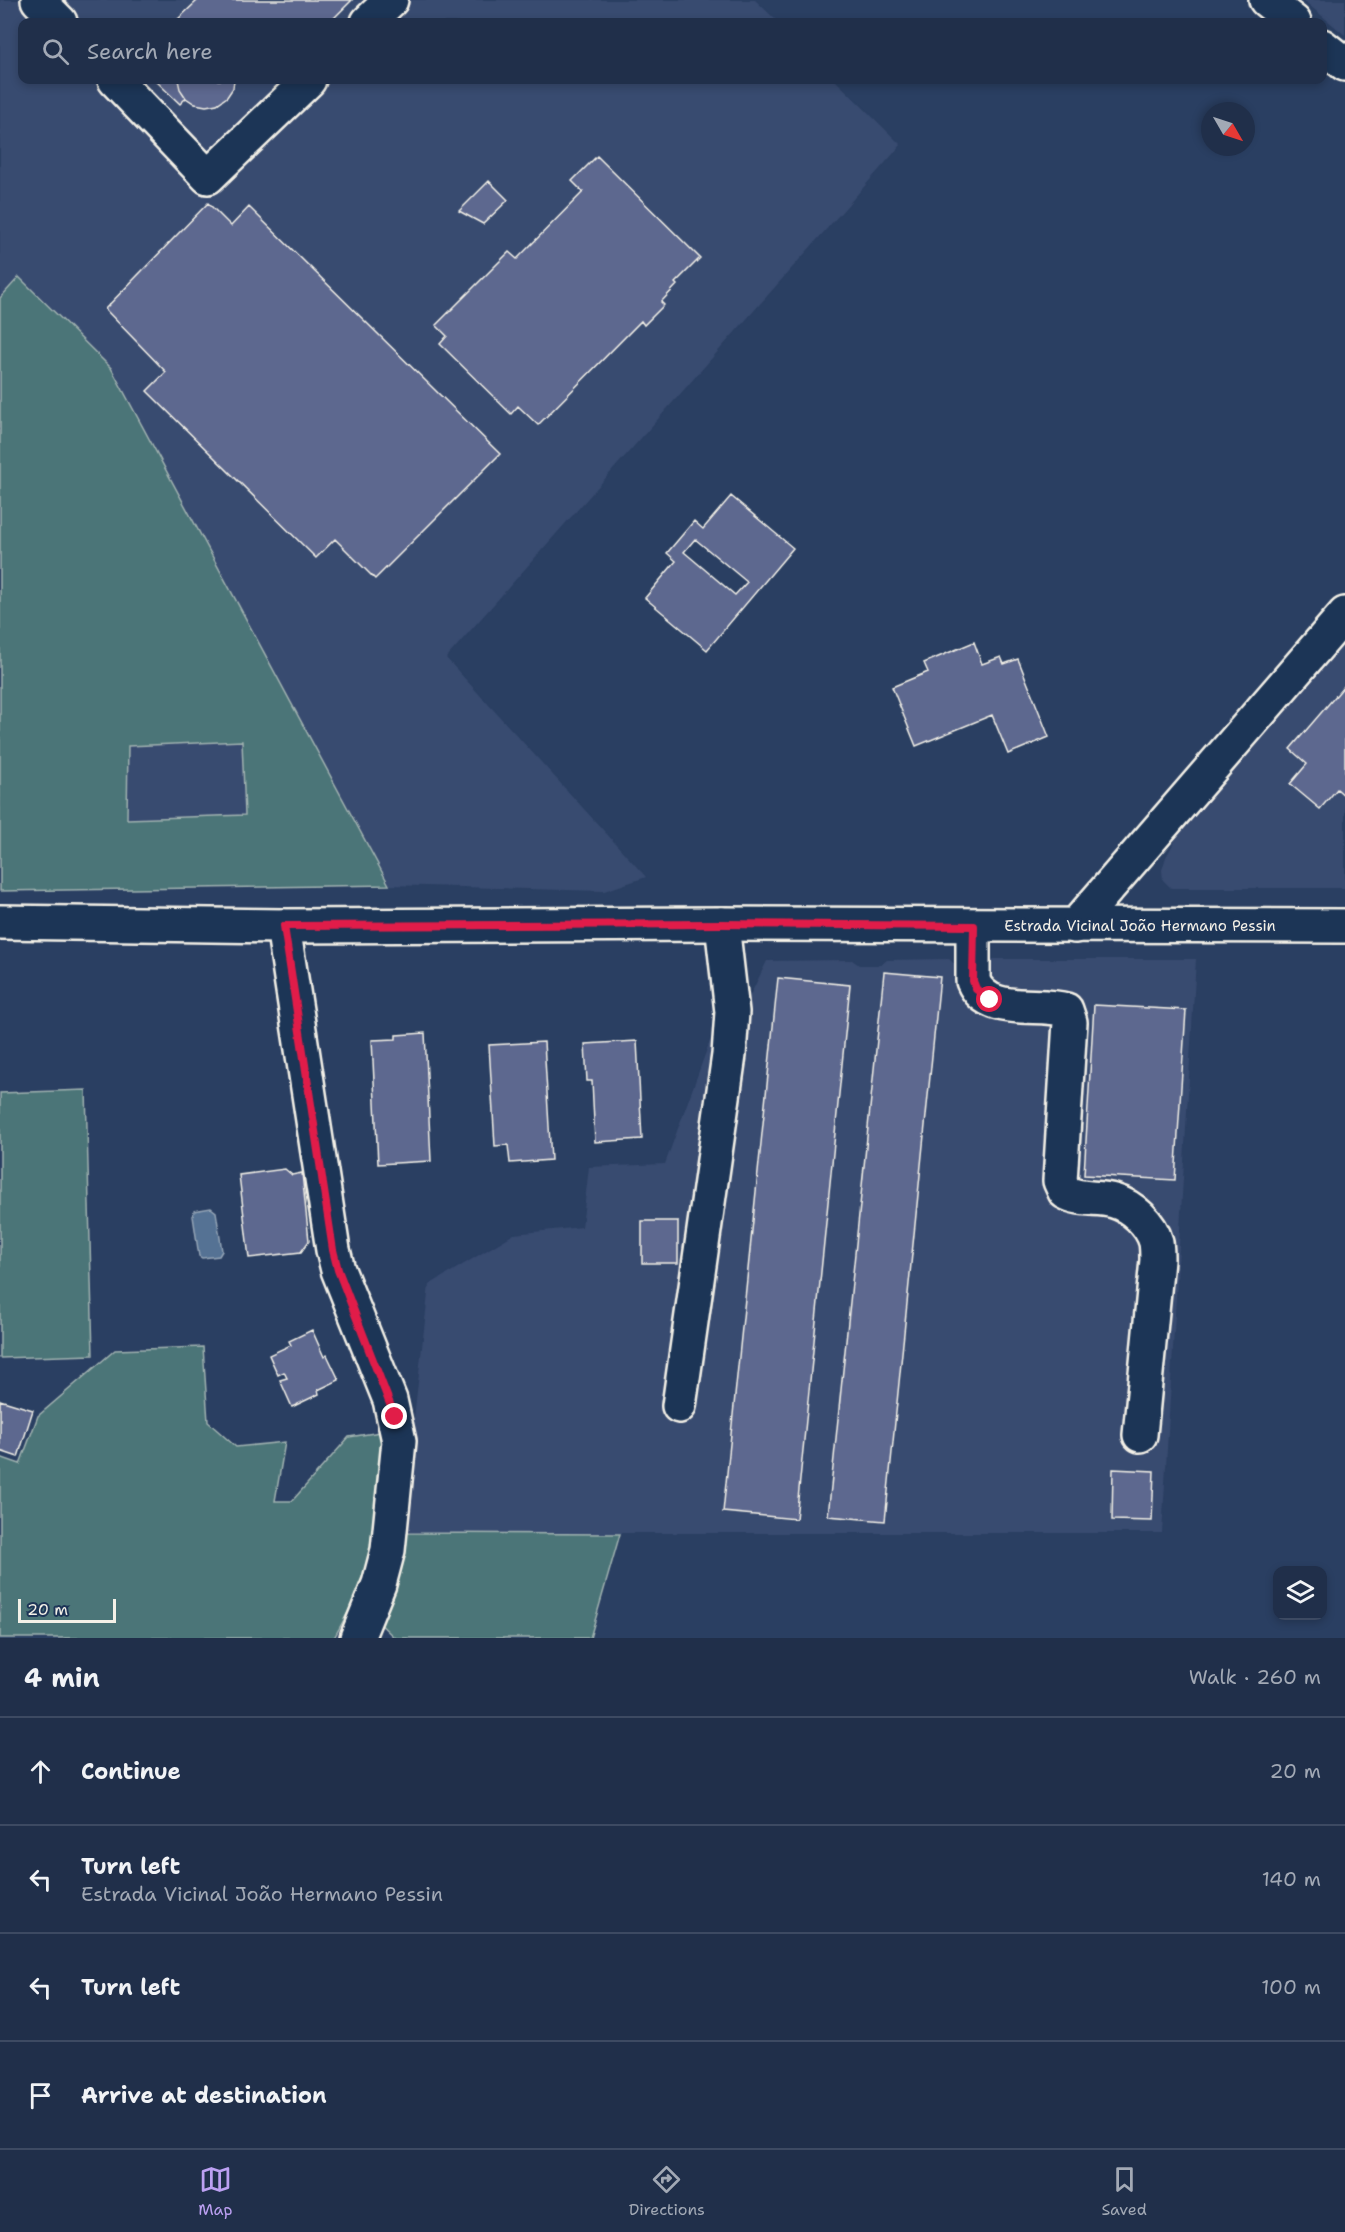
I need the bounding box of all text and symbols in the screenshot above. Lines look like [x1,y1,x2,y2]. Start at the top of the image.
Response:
search box [18,18,1327,84]
icon: search [39,35,72,68]
text: Search here [87,37,213,66]
north arrow [1201,102,1255,156]
street label: Estrada Vicinal João Hermano Pessin [1004,916,1276,936]
route start [976,986,1002,1012]
route end [381,1403,407,1429]
map controls [1273,1566,1327,1620]
button: layers [1273,1566,1327,1620]
scale bar [18,1596,116,1624]
text: 20 m [27,1599,68,1620]
text: 4 min [24,1660,100,1695]
text: Walk · 260 m [1189,1664,1321,1690]
icon: ahead [24,1755,57,1788]
text: Continue [81,1757,181,1786]
text: 20 m [1270,1758,1321,1784]
text: Turn left [81,1852,180,1881]
icon: left [24,1863,57,1896]
text: 140 m [1262,1866,1321,1892]
text: Estrada Vicinal João Hermano Pessin [81,1881,443,1907]
icon: left [24,1971,57,2004]
text: Turn left [81,1973,180,2002]
text: 100 m [1261,1974,1321,2000]
icon: arrive [24,2079,57,2112]
text: Arrive at destination [81,2081,327,2110]
tab: Map [198,2163,232,2220]
tab: Directions [629,2163,705,2220]
tab: Saved [1101,2163,1147,2220]

